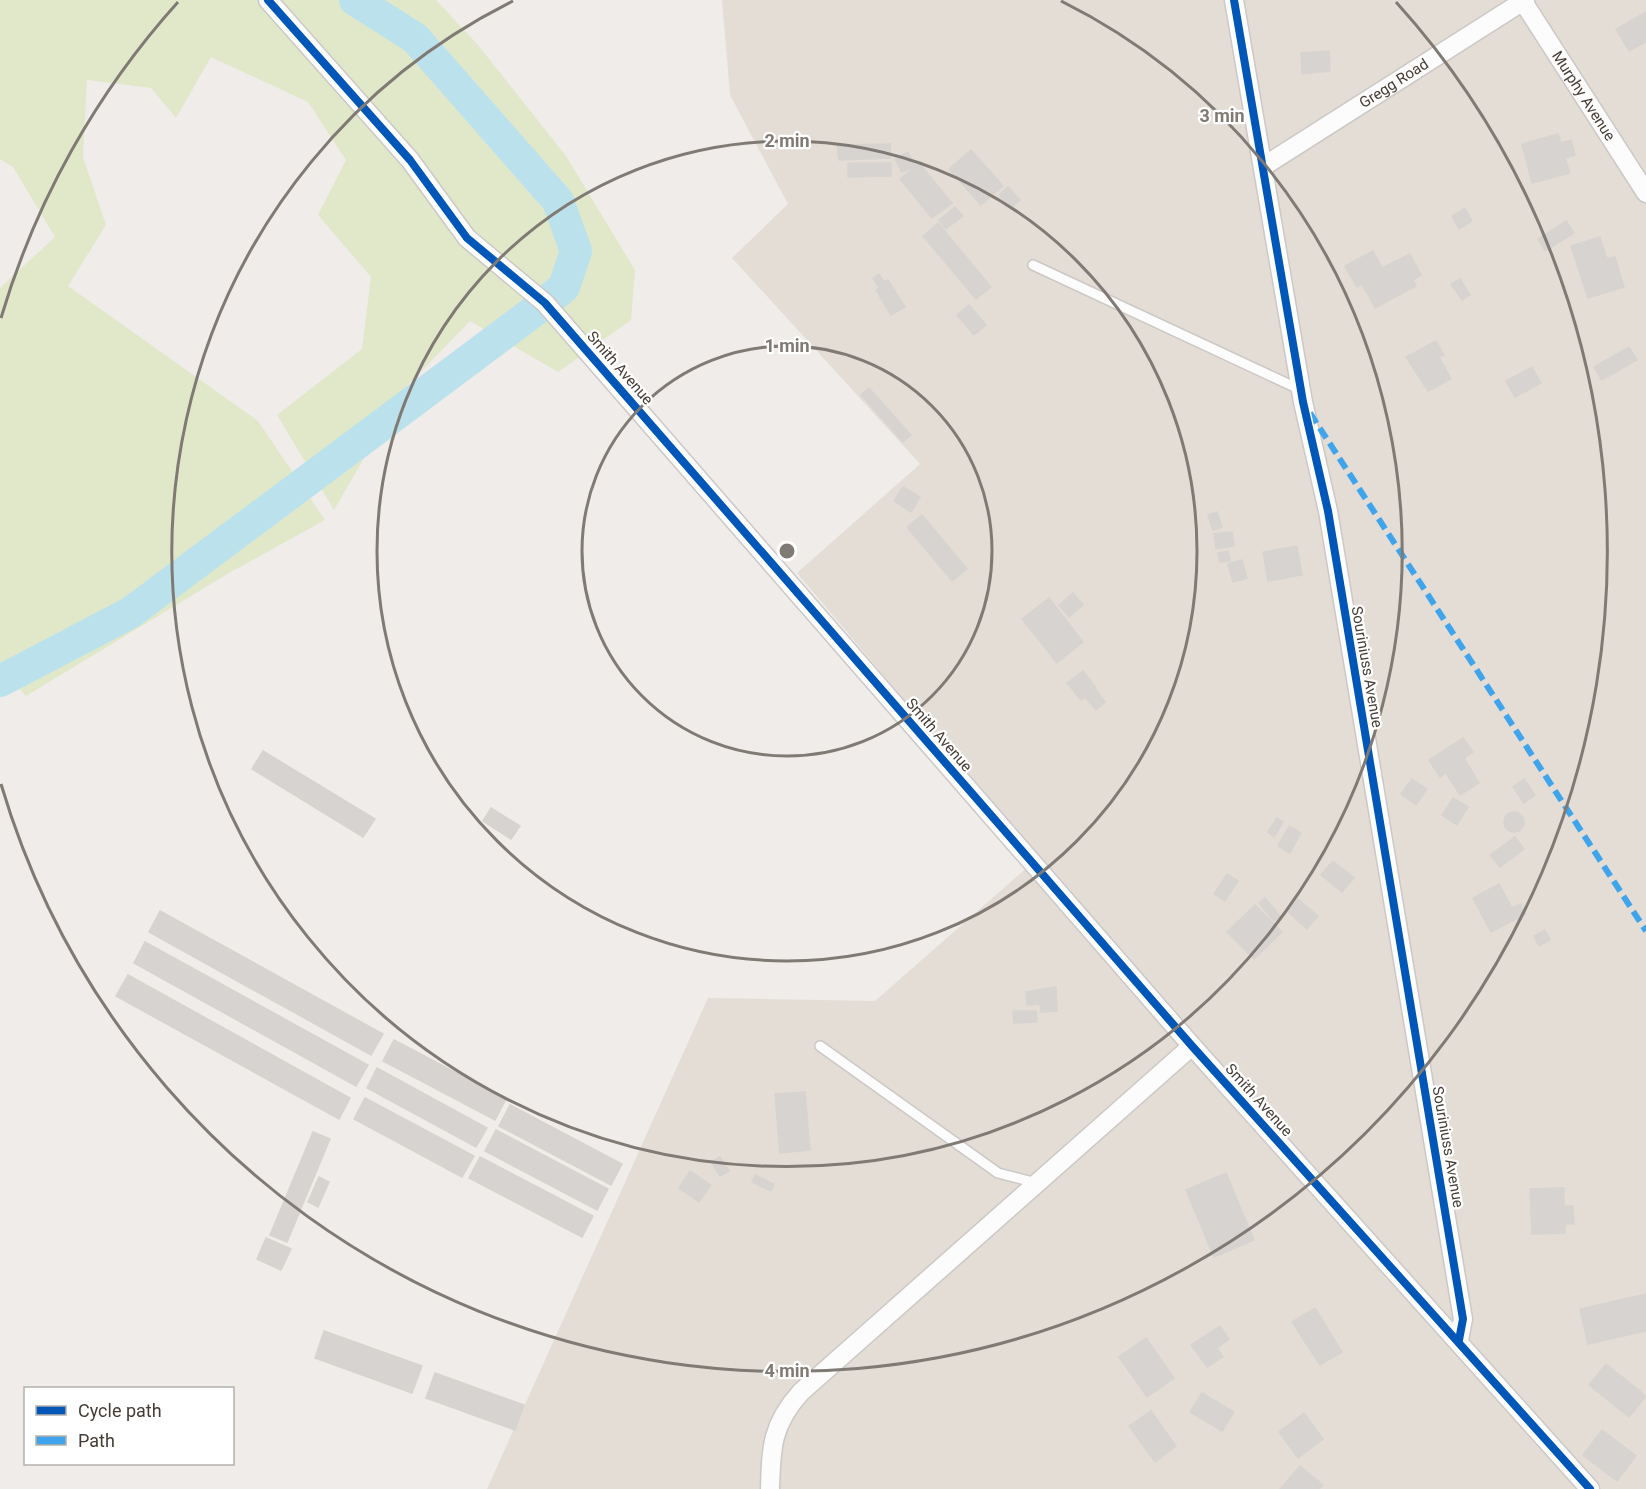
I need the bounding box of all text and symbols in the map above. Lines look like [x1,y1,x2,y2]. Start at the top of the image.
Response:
street label: Murphy Avenue [1548,48,1619,144]
street label: Gregg Road [1356,55,1432,112]
text: 3 min [1199,105,1245,126]
text: 2 min [764,130,810,151]
street label: Smith Avenue [583,328,657,409]
text: 1 min [764,335,810,356]
centre of rings [777,541,797,561]
street label: Souriniuss Avenue [1347,605,1387,729]
street label: Smith Avenue [902,695,976,776]
street label: Smith Avenue [1222,1060,1296,1140]
street label: Souriniuss Avenue [1428,1085,1468,1209]
text: 4 min [764,1360,810,1381]
legend [24,1387,234,1465]
text: Cycle path [78,1400,162,1421]
text: Path [78,1430,115,1451]

